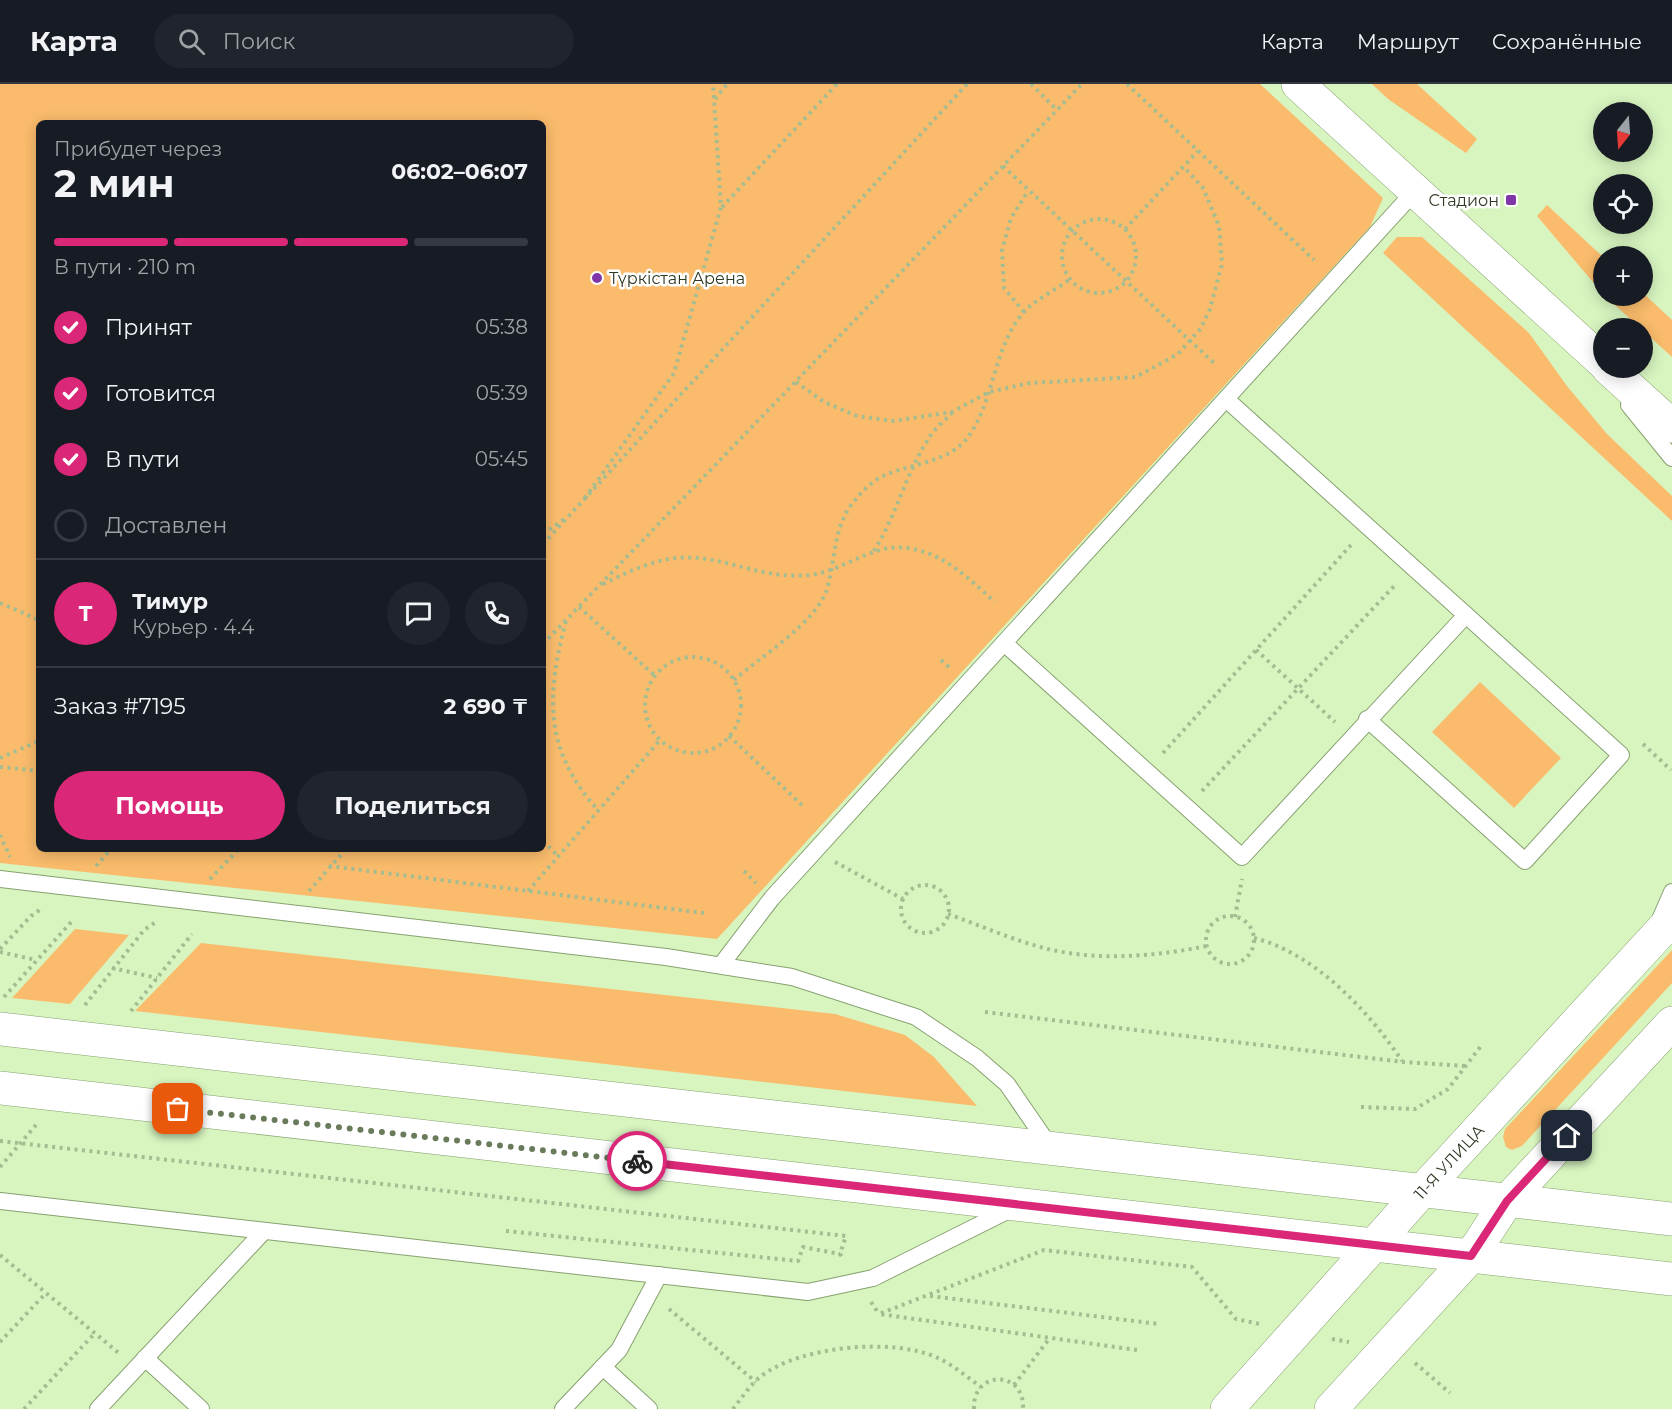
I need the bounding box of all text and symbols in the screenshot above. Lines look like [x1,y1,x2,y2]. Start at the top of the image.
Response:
search box [154,14,574,68]
text: Карта [30,24,118,58]
icon: search [175,25,208,58]
text: Поиск [223,28,295,55]
text: Карта [1261,29,1324,54]
text: Маршрут [1357,29,1459,54]
text: Сохранённые [1492,29,1642,54]
north arrow [1593,102,1653,162]
map controls [1593,102,1653,378]
text: Прибудет через [54,137,222,161]
text: 06:02–06:07 [391,158,528,185]
text: 2 мин [54,159,175,207]
button: locate [1593,174,1653,234]
place label: Стадион [1428,191,1499,210]
marker: Стадион [1504,193,1518,207]
button: + [1593,246,1653,306]
text: В пути · 210 m [54,255,196,279]
place label: Түркістан Арена [609,269,745,288]
marker: Түркістан Арена [590,271,604,285]
icon: check [54,311,87,344]
text: Принят [105,314,192,341]
text: 05:38 [475,315,528,339]
button: − [1593,318,1653,378]
icon: check [54,377,87,410]
text: Готовится [105,380,216,407]
text: 05:39 [476,381,528,405]
icon: check [54,443,87,476]
text: В пути [105,446,180,473]
text: 05:45 [475,447,528,471]
text: Доставлен [105,512,227,539]
button: chat [387,582,450,645]
button: phone [465,582,528,645]
text: Тимур [132,588,208,615]
text: Т [78,600,93,627]
text: Курьер · 4.4 [132,615,254,639]
text: Заказ #7195 [54,693,186,720]
text: 2 690 ₸ [444,693,528,720]
button: Помощь [54,771,285,840]
button: Поделиться [297,771,528,840]
pin [152,1083,203,1134]
icon: bag [161,1092,194,1125]
pin [1541,1110,1592,1161]
icon: home [1550,1119,1583,1152]
street label: 11-Я УЛИЦА [1410,1121,1488,1203]
courier [607,1131,667,1191]
icon: bike [621,1145,654,1178]

